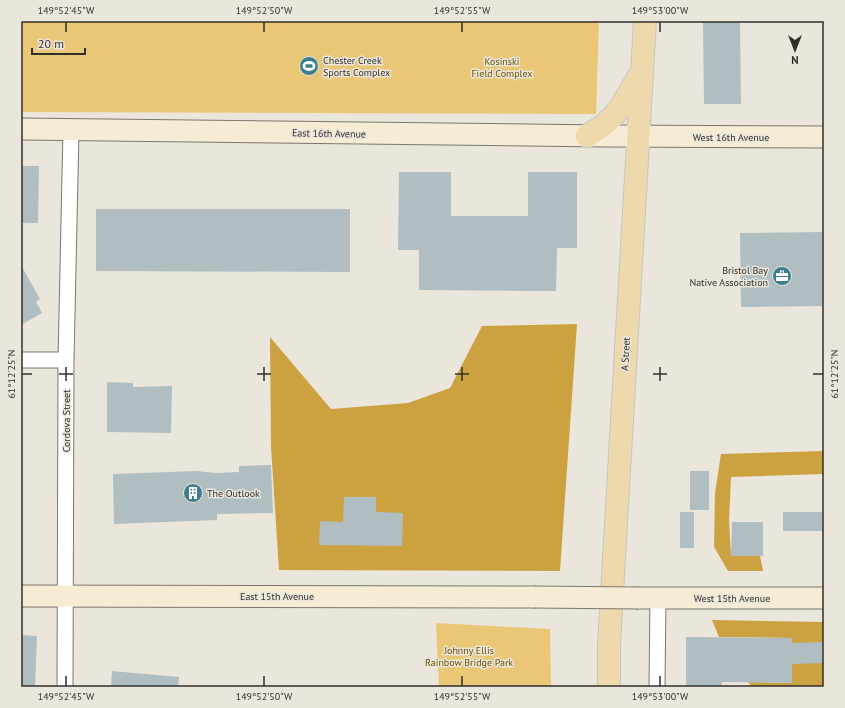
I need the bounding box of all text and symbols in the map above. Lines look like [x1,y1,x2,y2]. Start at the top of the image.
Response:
text: 149°52'45"W [38,4,95,17]
text: 149°52'50"W [236,4,293,17]
text: 149°52'55"W [434,4,491,17]
text: 149°53'00"W [632,4,689,17]
scale bar [32,30,85,56]
north arrow [775,30,815,70]
text: 20 m [38,36,64,51]
text: N [791,53,799,67]
place label: Chester Creek Sports Complex [323,54,390,79]
sports icon: Chester Creek Sports Complex [298,55,320,77]
park label: Kosinski Field Complex [471,55,533,80]
street label: East 16th Avenue [292,126,366,141]
street label: West 16th Avenue [693,131,769,144]
place label: Bristol Bay Native Association [689,264,768,289]
office icon: Bristol Bay Native Association [771,265,793,287]
street label: A Street [618,336,633,371]
text: 61°12'25"N [5,349,18,399]
text: 61°12'25"N [828,349,841,399]
street label: Cordova Street [60,389,73,452]
building icon: The Outlook [182,482,204,504]
place label: The Outlook [207,487,260,500]
street label: East 15th Avenue [240,590,314,603]
street label: West 15th Avenue [694,592,770,605]
park label: Johnny Ellis Rainbow Bridge Park [425,644,513,669]
text: 149°52'45"W [38,690,95,703]
text: 149°52'50"W [236,690,293,703]
text: 149°52'55"W [434,690,491,703]
text: 149°53'00"W [632,690,689,703]

